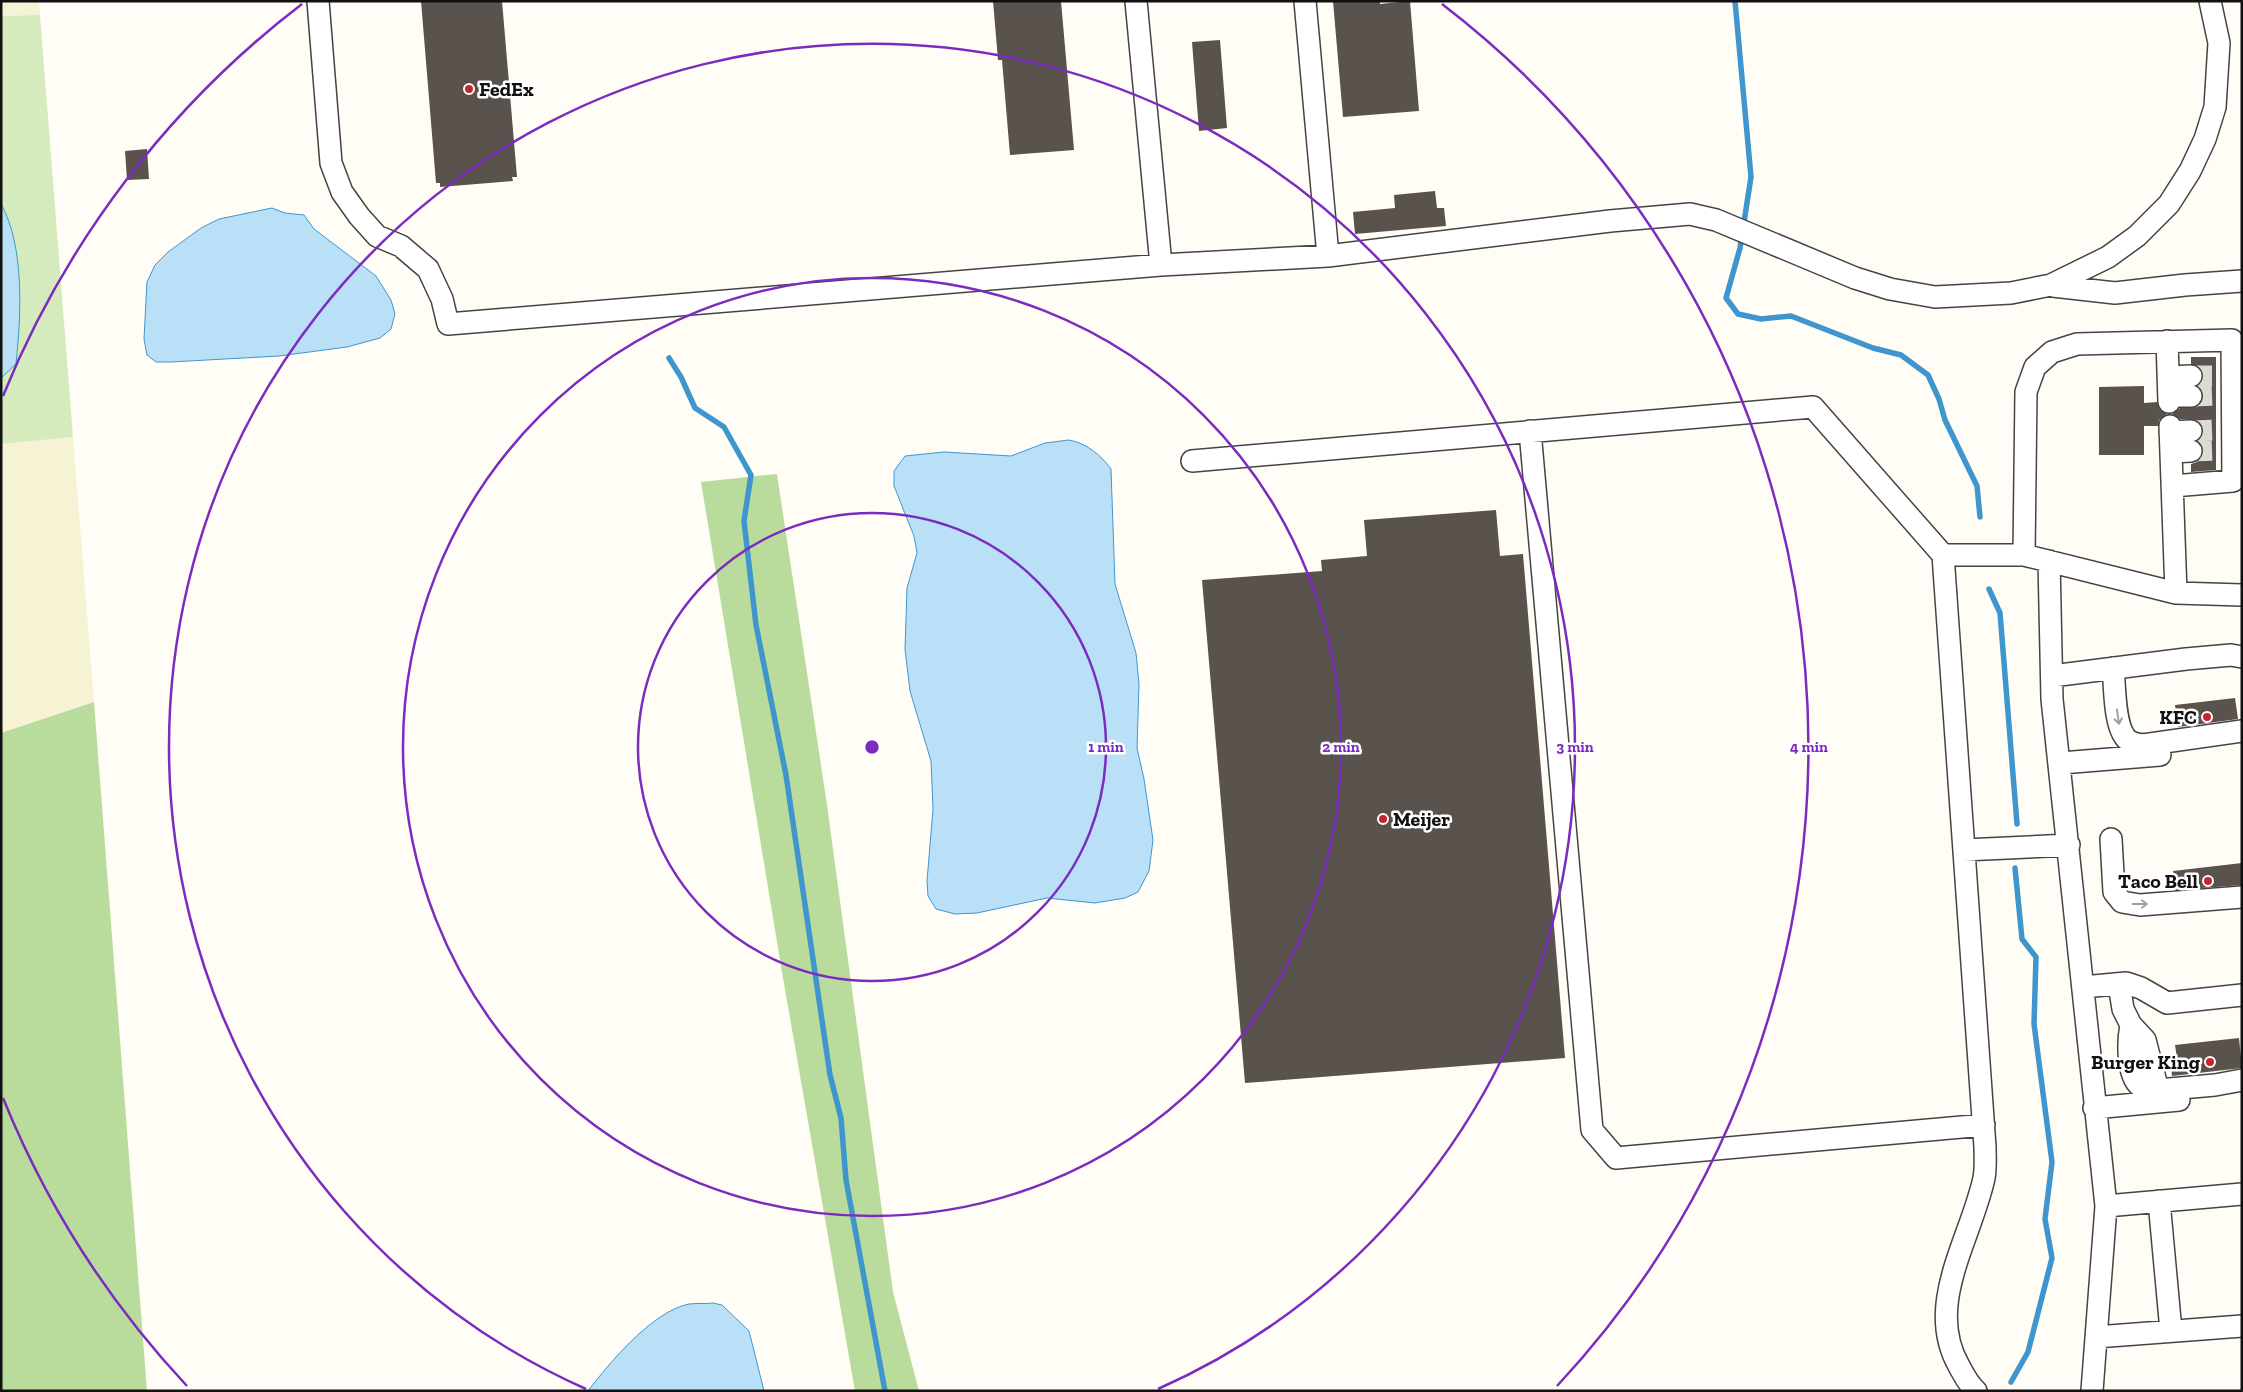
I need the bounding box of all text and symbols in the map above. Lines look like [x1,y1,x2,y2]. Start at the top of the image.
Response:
place label: FedEx [479,77,534,101]
marker: FedEx [463,83,475,95]
place label: KFC [2159,705,2197,729]
one-way arrow [2113,708,2123,724]
marker: KFC [2201,711,2213,723]
centre of rings [863,738,881,756]
text: 1 min [1088,738,1124,756]
text: 2 min [1322,738,1360,756]
text: 3 min [1556,738,1594,756]
text: 4 min [1790,738,1828,756]
place label: Meijer [1393,807,1450,831]
marker: Meijer [1377,813,1389,825]
place label: Taco Bell [2118,869,2198,893]
marker: Taco Bell [2202,875,2214,887]
one-way arrow [2131,899,2147,909]
place label: Burger King [2091,1050,2201,1074]
marker: Burger King [2204,1056,2216,1068]

